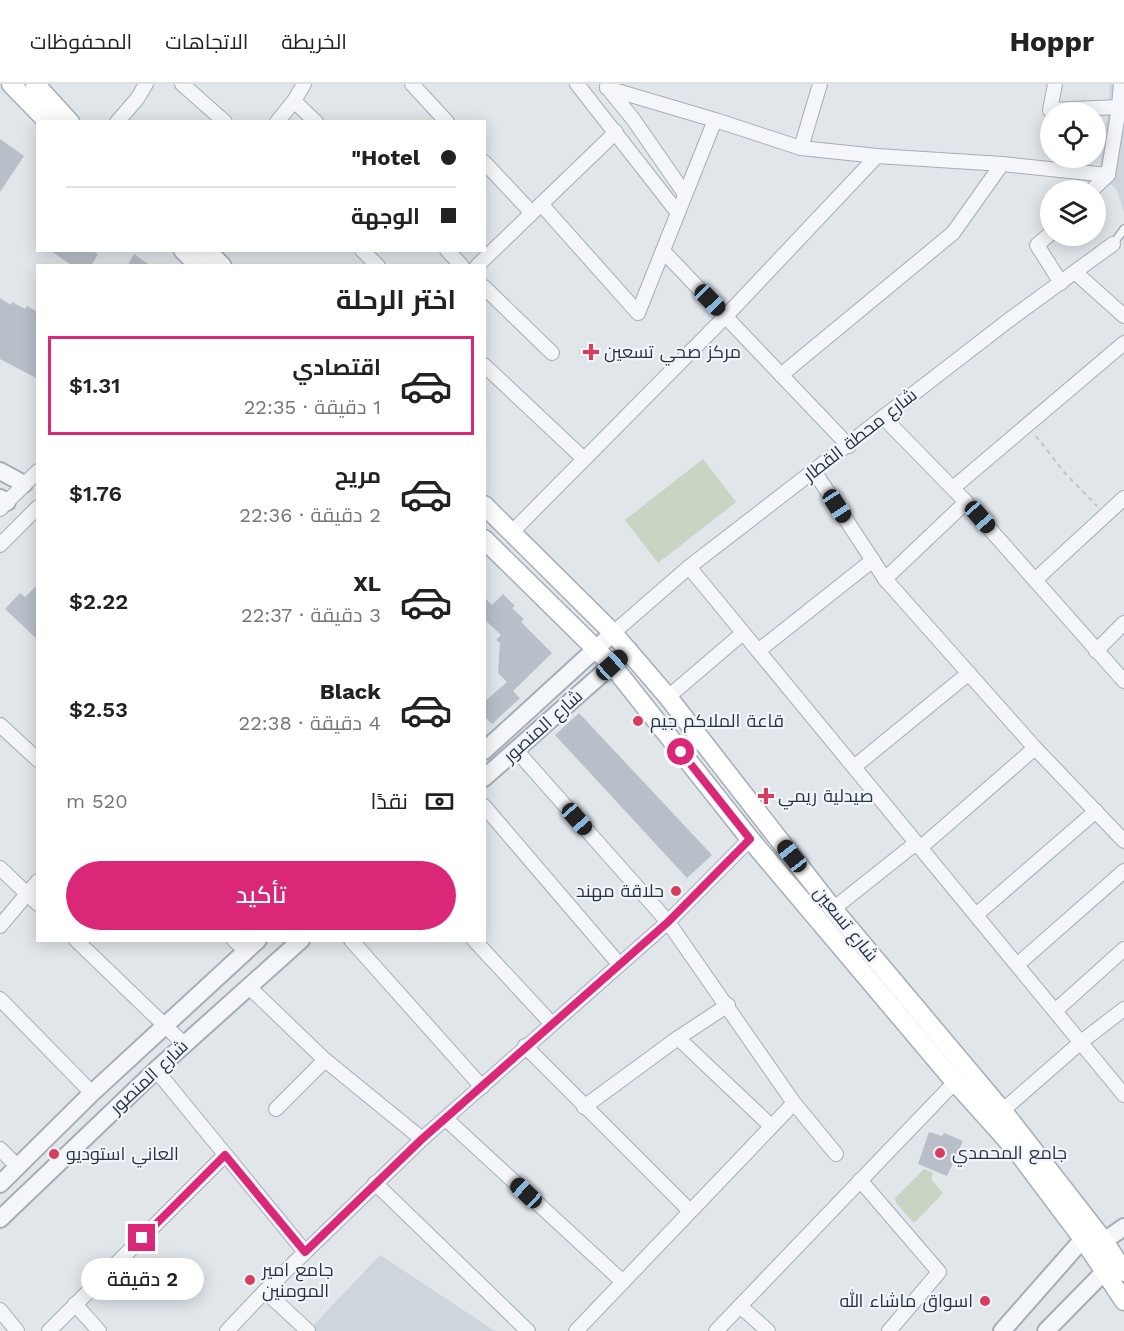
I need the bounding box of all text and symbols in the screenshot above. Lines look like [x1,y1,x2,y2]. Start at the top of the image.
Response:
text: Hoppr [1009,25,1094,58]
text: المحفوظات [30,29,132,54]
text: الاتجاهات [165,29,248,54]
text: الخريطة [281,29,347,54]
map controls [1040,102,1106,246]
button: locate [1040,102,1106,168]
text: Hotel" [351,145,420,170]
button: layers [1040,180,1106,246]
text: الوجهة [351,204,420,229]
car [691,281,729,319]
text: اختر الرحلة [336,284,456,316]
place label: مركز صحي تسعين [604,341,741,366]
marker: مركز صحي تسعين [582,343,600,361]
text: اقتصادي [292,355,381,380]
icon: car [399,359,453,413]
text: $1.31 [69,373,120,398]
street label: شارع محطة القطار [798,384,922,488]
text: 1 دقيقة · 22:35 [244,395,381,419]
text: مريح [335,463,381,488]
icon: car [399,467,453,521]
text: $1.76 [69,481,122,506]
car [820,486,854,526]
car [961,498,999,536]
text: 2 دقيقة · 22:36 [239,503,381,527]
text: XL [353,571,381,596]
icon: car [399,575,453,629]
text: $2.22 [69,589,128,614]
text: 3 دقيقة · 22:37 [241,603,381,627]
car [593,646,631,684]
text: Black [320,679,381,704]
icon: car [399,683,453,737]
street label: شارع المنصور [498,685,588,769]
text: $2.53 [69,697,128,722]
place label: قاعة الملاكم جيم [650,710,784,733]
text: 4 دقيقة · 22:38 [239,711,381,735]
marker: قاعة الملاكم جيم [631,714,645,728]
route start [667,738,694,765]
icon: cash [423,785,456,818]
place label: صيدلية ريمي [778,785,874,810]
text: 520 m [66,789,128,813]
text: نقدًا [370,789,408,814]
marker: صيدلية ريمي [759,789,773,803]
car [558,800,596,838]
car [774,836,810,876]
button: تأكيد [66,861,456,930]
place label: حلاقة مهند [576,880,664,902]
street label: شارع تسعين [808,882,883,967]
marker: حلاقة مهند [669,884,683,898]
street label: شارع المنصور [105,1035,193,1120]
place label: جامع المحمدي [952,1142,1067,1167]
place label: العاني استوديو [66,1143,179,1168]
marker: جامع المحمدي [933,1146,947,1160]
marker: العاني استوديو [47,1147,61,1161]
car [507,1174,545,1212]
route end [128,1224,155,1251]
callout: 2 دقيقة [80,1259,204,1301]
place label: جامع امير المومنين [261,1259,333,1302]
text: 2 دقيقة [107,1267,178,1291]
marker: جامع امير المومنين [243,1273,257,1287]
place label: اسواق ماشاء الله [840,1289,973,1313]
marker: اسواق ماشاء الله [978,1294,992,1308]

